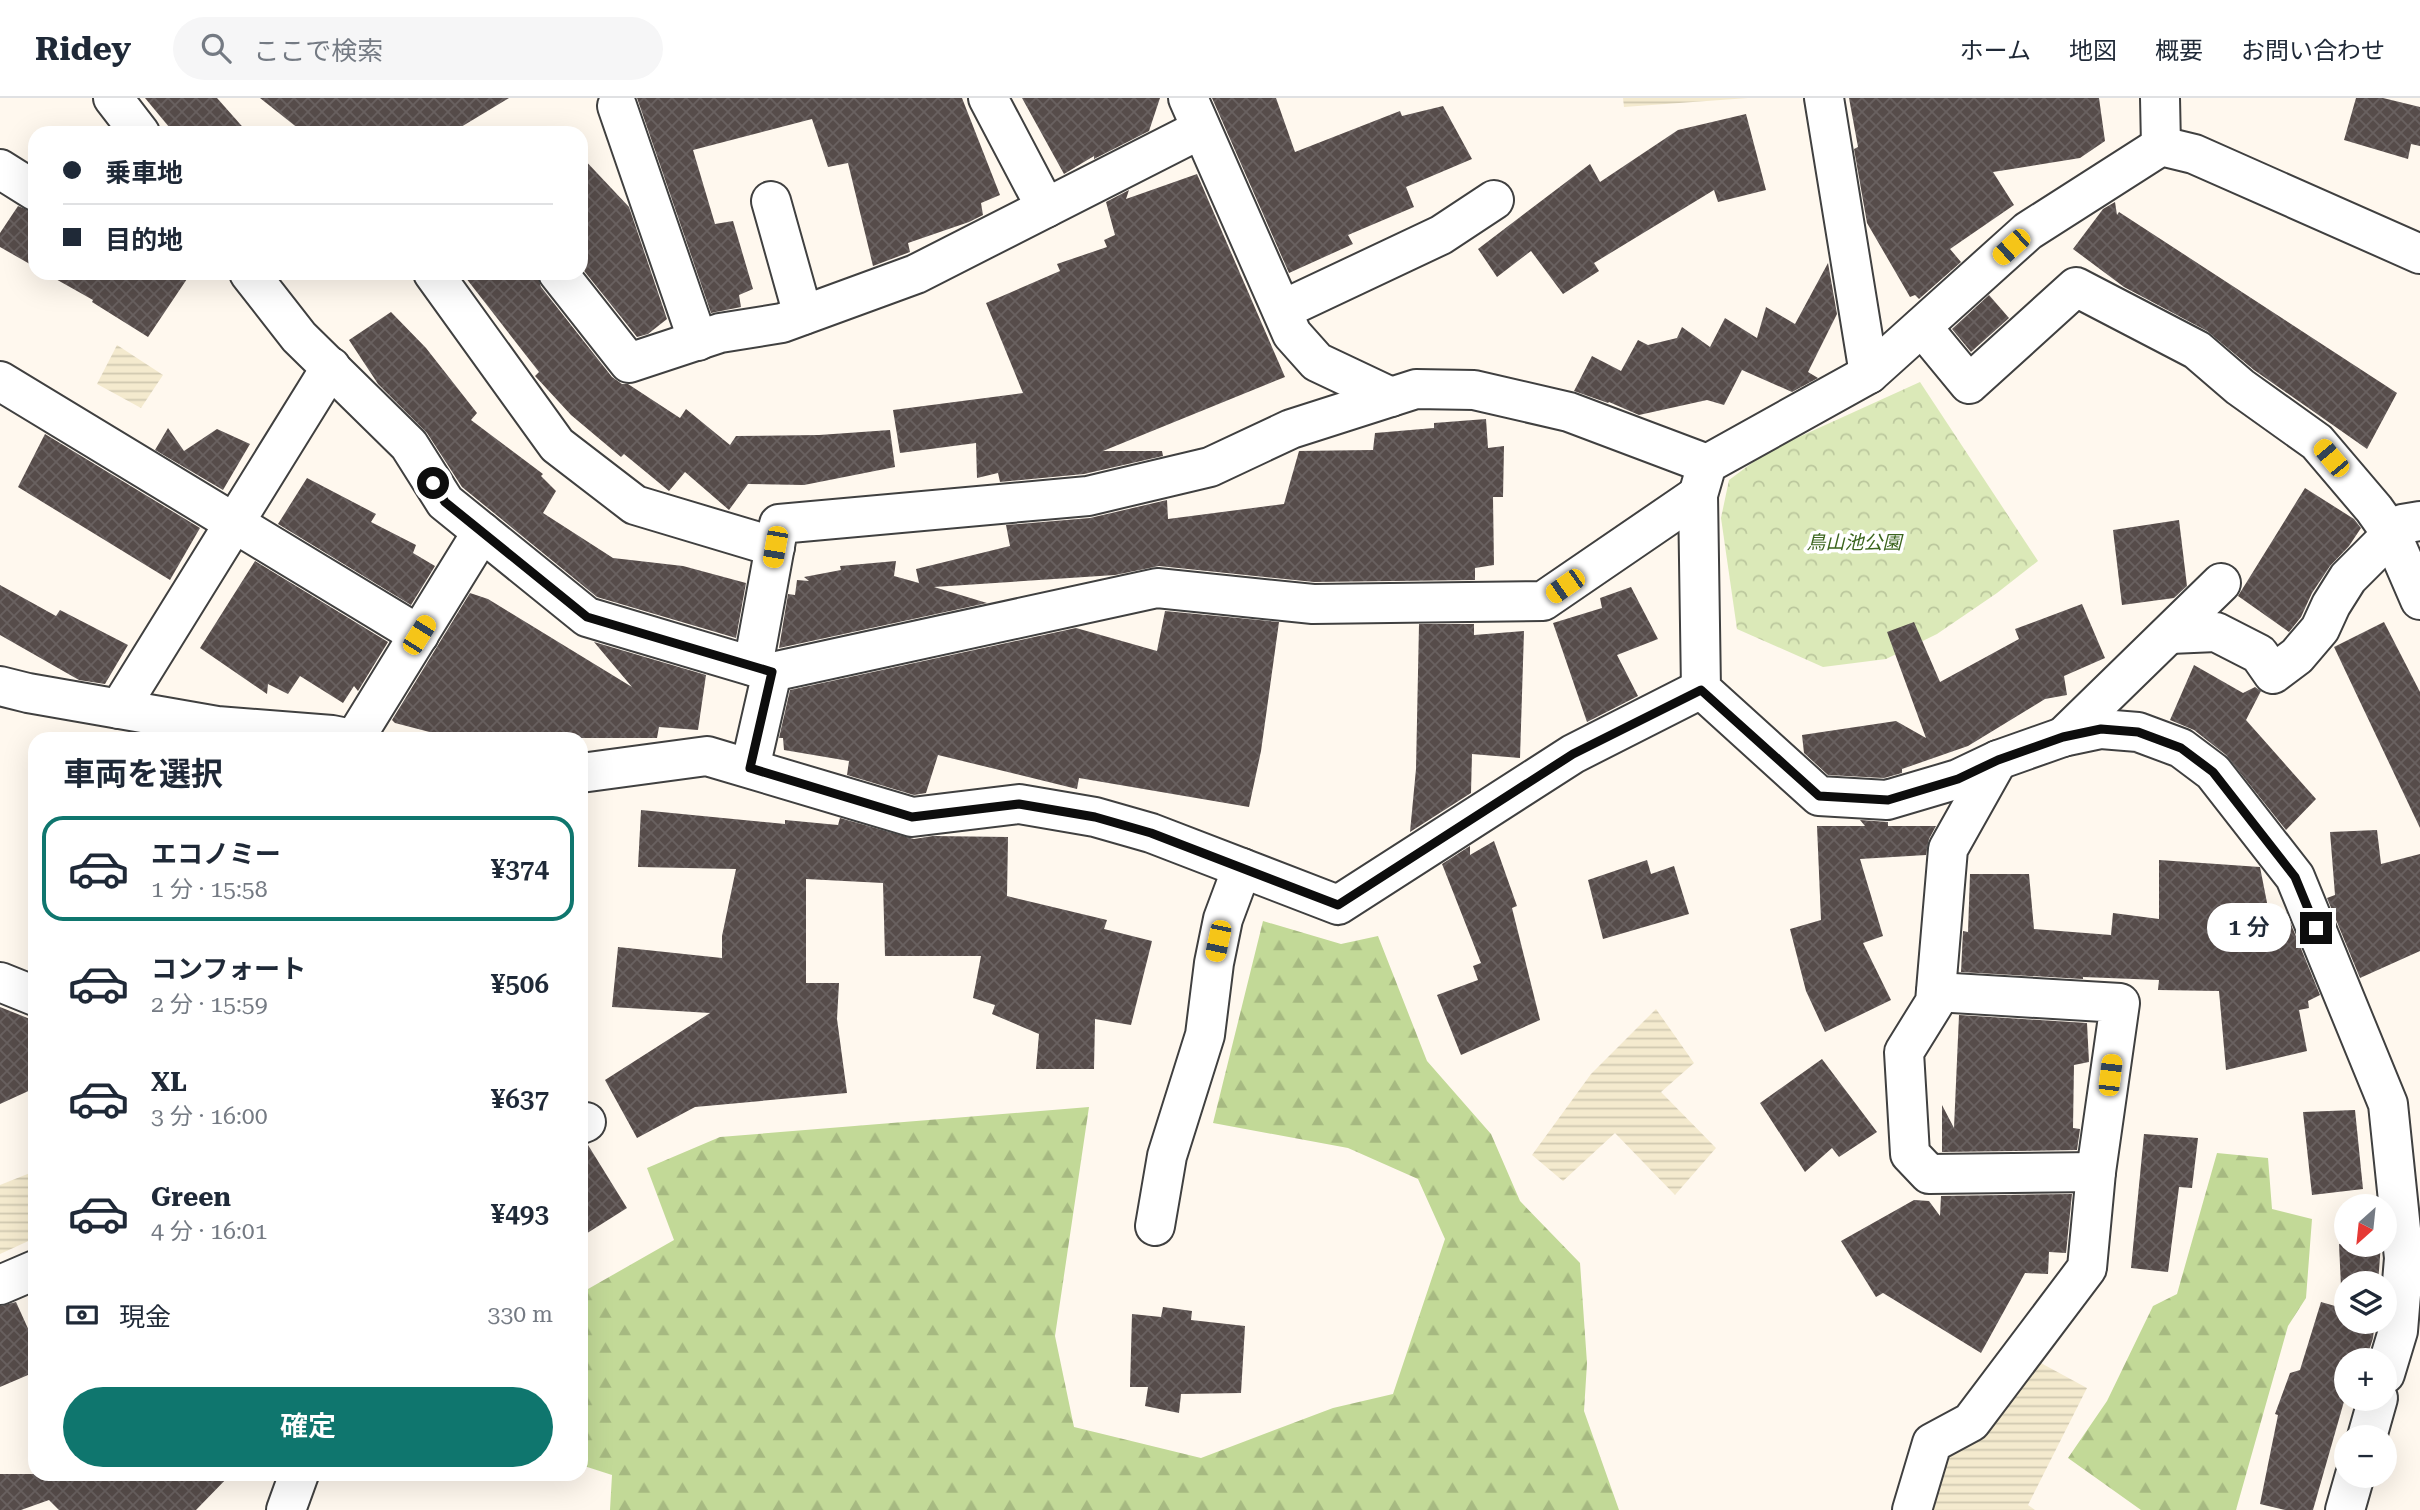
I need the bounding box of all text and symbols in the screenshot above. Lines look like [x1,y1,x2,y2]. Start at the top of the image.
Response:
search box [173,17,663,80]
text: Ridey [35,29,131,68]
icon: search [197,29,235,67]
text: ここで検索 [253,36,383,66]
text: ホーム [1960,37,2031,65]
text: 地図 [2069,37,2117,65]
text: 概要 [2155,37,2203,65]
text: お問い合わせ [2241,37,2385,65]
text: 乗車地 [105,158,183,188]
text: 目的地 [105,225,183,255]
car [1989,225,2034,269]
car [2310,435,2353,481]
route start [417,467,449,499]
car [762,524,789,570]
park label: 鳥山池公園 [1806,531,1904,554]
car [1542,565,1589,607]
car [399,612,440,658]
text: 車両を選択 [63,755,223,793]
icon: car [67,837,130,900]
text: エコノミー [151,839,281,869]
text: ¥374 [491,854,549,884]
text: 1 分 · 15:58 [151,876,268,903]
callout: 1 分 [2208,904,2292,952]
route end [2300,912,2332,944]
text: 1 分 [2228,914,2270,941]
car [1204,918,1233,964]
icon: car [67,952,130,1015]
text: コンフォート [151,954,306,984]
text: ¥506 [491,969,549,999]
text: 2 分 · 15:59 [151,991,268,1018]
car [2098,1053,2123,1097]
icon: car [67,1067,130,1130]
text: XL [151,1067,187,1097]
text: ¥637 [491,1084,549,1114]
text: 3 分 · 16:00 [151,1103,268,1130]
icon: car [67,1182,130,1245]
text: Green [151,1182,231,1212]
north arrow [2334,1194,2398,1256]
map controls [2334,1194,2397,1488]
text: ¥493 [491,1199,549,1229]
text: 4 分 · 16:01 [151,1218,268,1245]
button: layers [2334,1271,2397,1334]
icon: cash [63,1296,101,1334]
text: 330 m [488,1301,553,1328]
text: 現金 [119,1302,171,1332]
button: + [2334,1348,2397,1411]
button: 確定 [63,1387,553,1467]
button: − [2334,1425,2397,1488]

